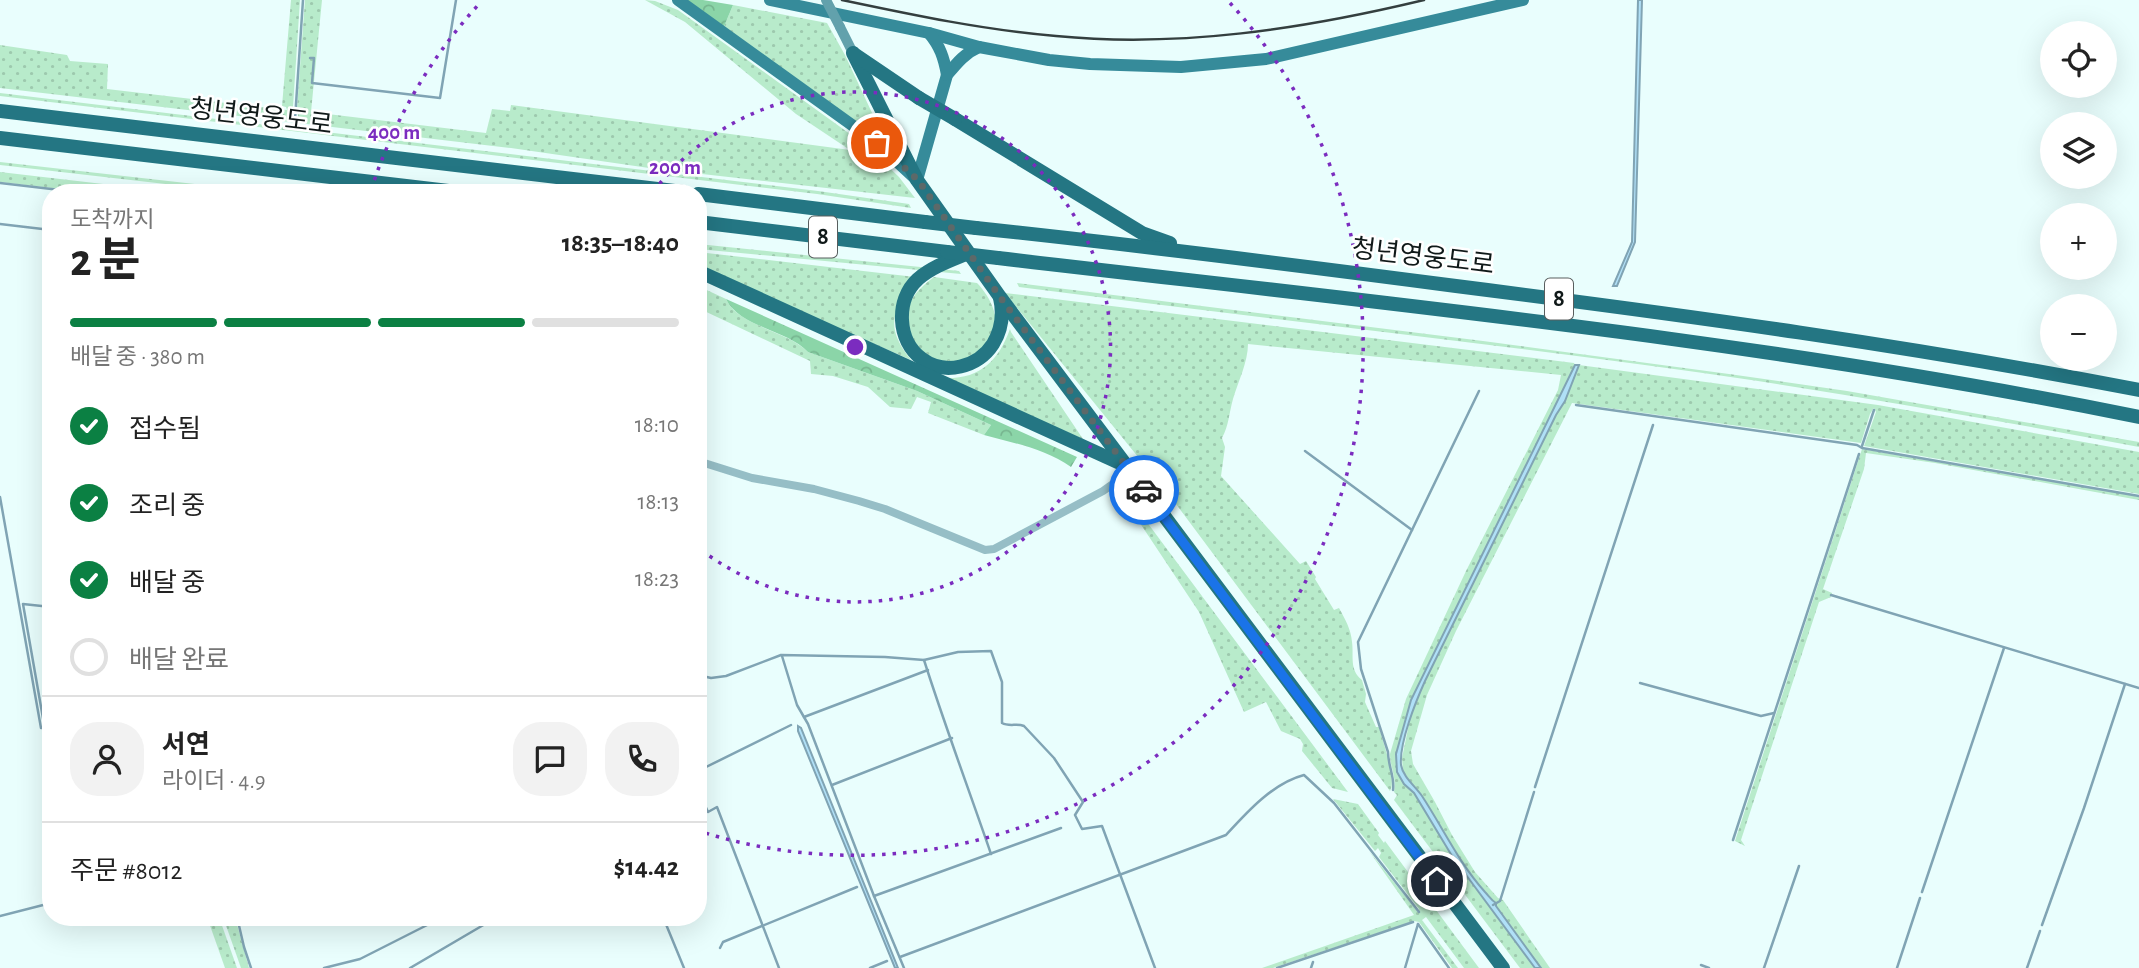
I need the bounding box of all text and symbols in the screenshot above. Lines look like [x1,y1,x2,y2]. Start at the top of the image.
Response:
map controls [2040,21,2117,371]
button: locate [2040,21,2117,98]
street label: 청년영웅도로 [188,94,334,139]
button: layers [2040,112,2117,189]
pin [847,113,907,173]
text: 400 m [368,122,420,143]
icon: bag [858,124,896,162]
text: 200 m [649,157,701,178]
button: + [2040,203,2117,280]
text: 도착까지 [70,209,155,232]
road number: 8 [809,216,837,258]
text: 18:35–18:40 [562,230,679,256]
street label: 청년영웅도로 [1350,234,1496,279]
text: 2 분 [70,238,141,284]
road number: 8 [1545,278,1573,320]
button: − [2040,294,2117,371]
centre of rings [843,335,867,359]
text: 배달 중 · 380 m [70,346,205,369]
icon: check [70,407,108,445]
text: 18:10 [635,414,679,437]
text: 접수됨 [129,416,201,442]
courier [1109,455,1179,525]
icon: car [1125,471,1163,509]
icon: check [70,484,108,522]
text: 18:13 [638,491,679,514]
text: 조리 중 [129,493,205,519]
icon: check [70,561,108,599]
text: 18:23 [635,568,679,591]
text: 배달 중 [129,570,205,596]
text: 배달 완료 [129,647,229,673]
button: person [70,722,144,796]
button: chat [513,722,587,796]
button: phone [605,722,679,796]
text: 서연 [162,732,210,758]
text: 라이더 · 4.9 [162,770,265,793]
pin [1407,851,1467,911]
text: $14.42 [614,854,679,880]
text: 주문 #8012 [70,858,182,884]
icon: home [1418,862,1456,900]

